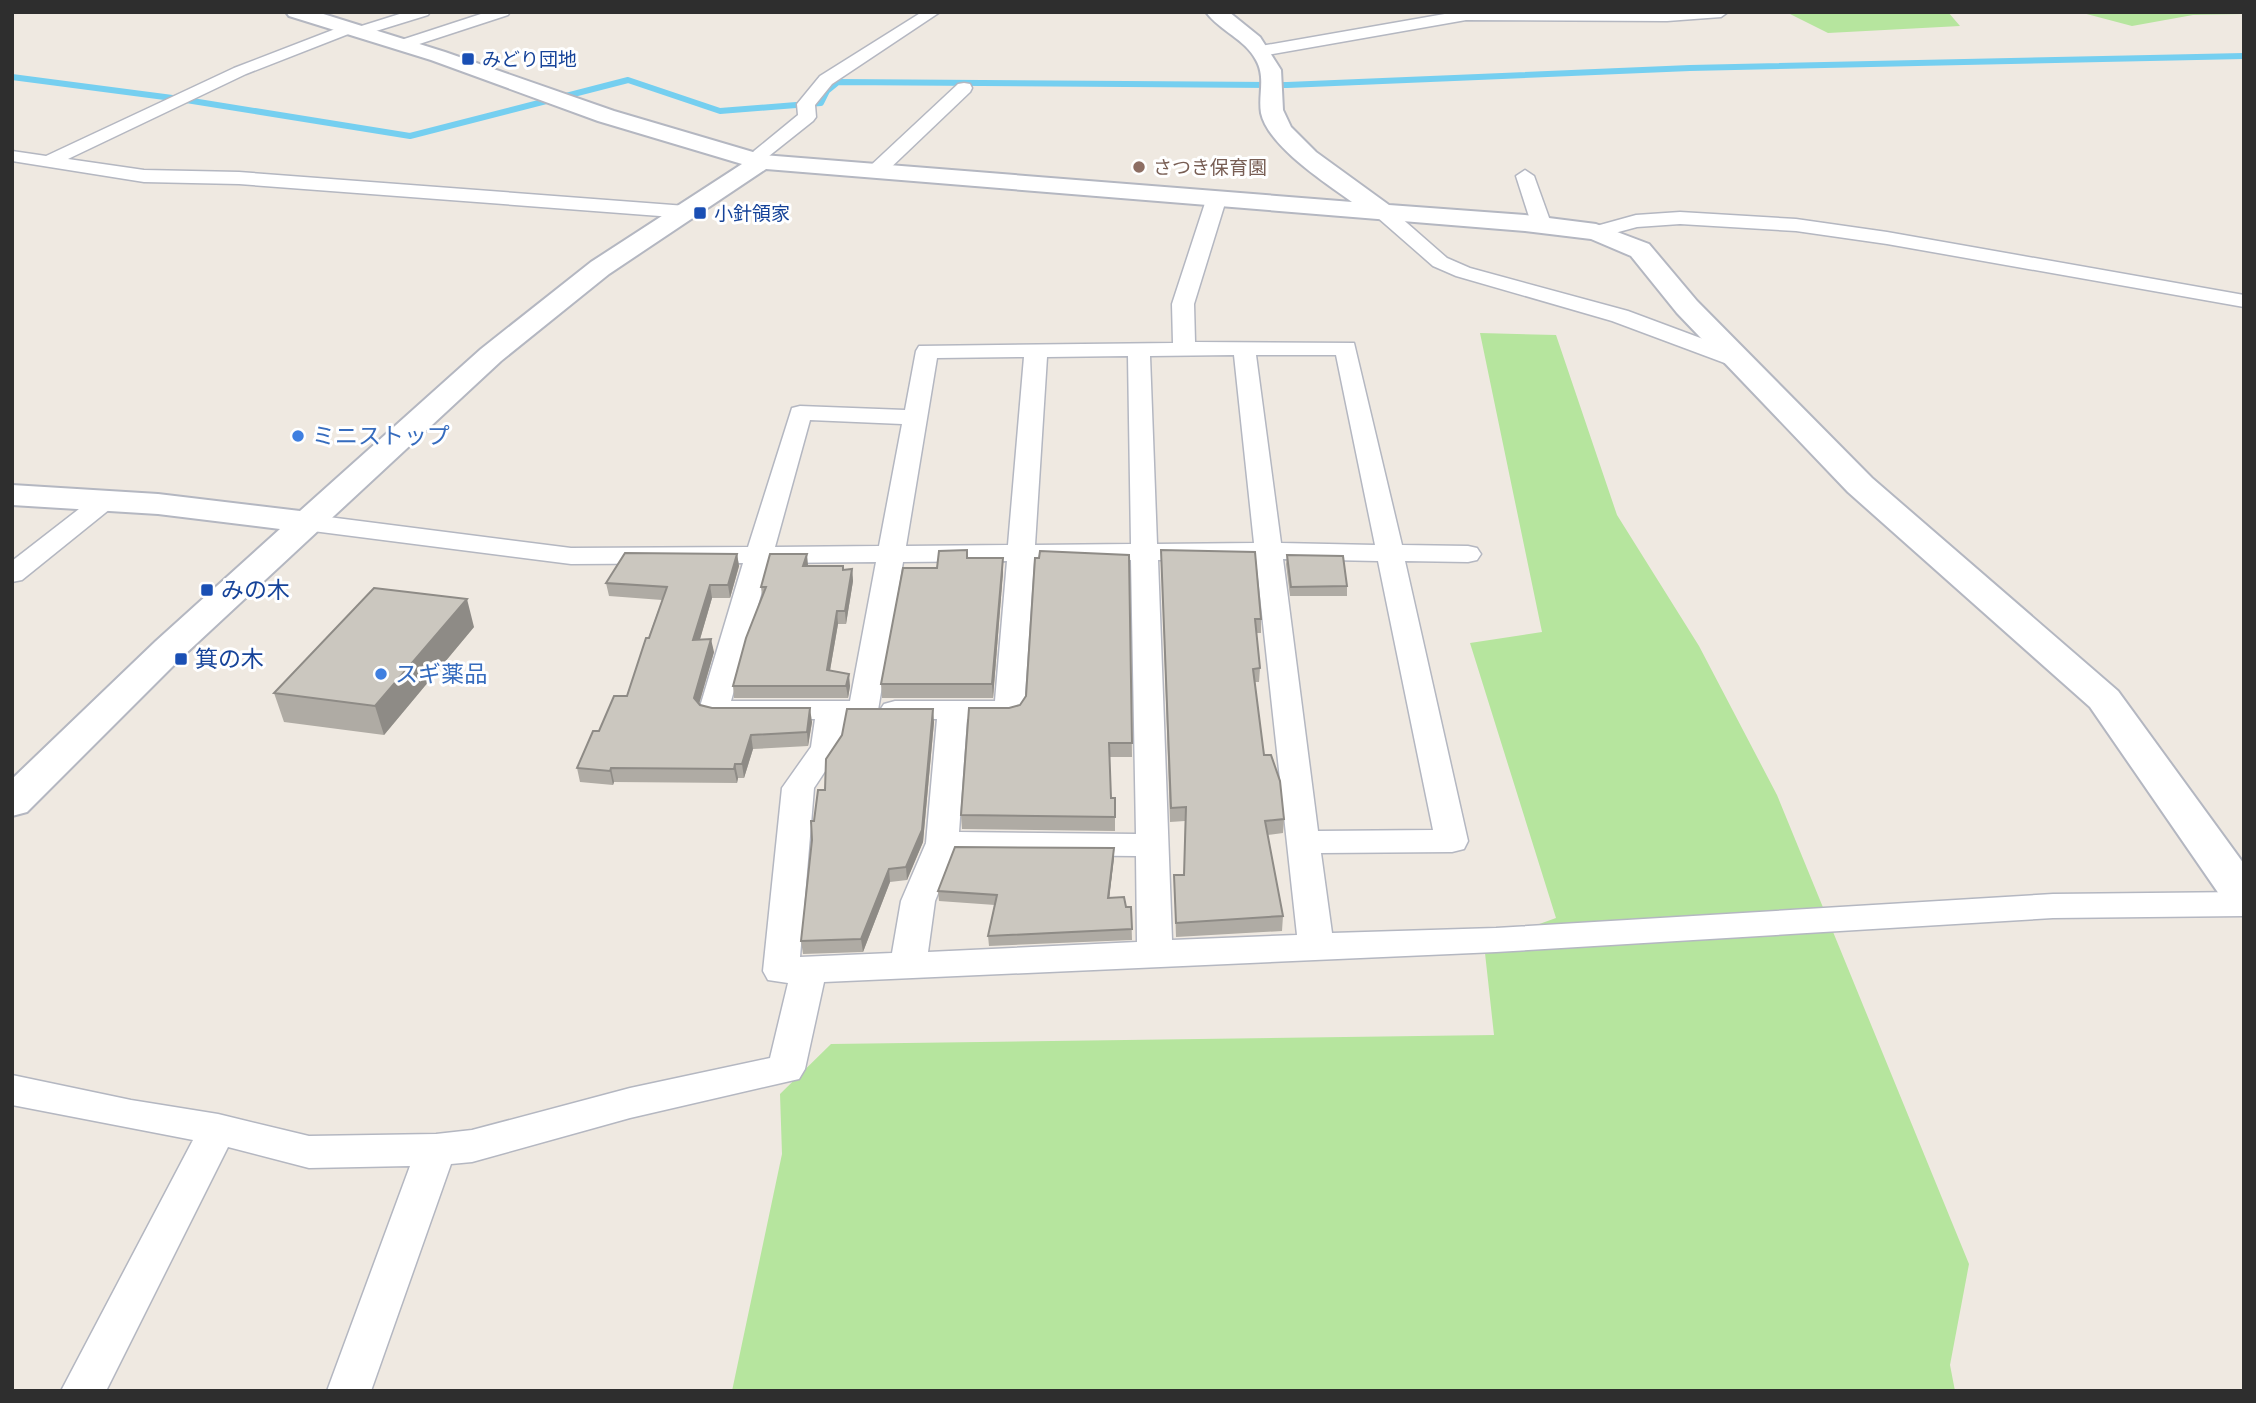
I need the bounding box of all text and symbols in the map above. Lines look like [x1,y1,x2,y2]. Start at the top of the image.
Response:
place label: みどり団地 [482,47,577,72]
marker: みどり団地 [460,51,476,67]
place label: さつき保育園 [1153,155,1267,180]
marker: さつき保育園 [1131,159,1147,175]
place label: 小針領家 [714,201,790,226]
marker: 小針領家 [692,205,708,221]
place label: ミニストップ [312,421,450,451]
marker: ミニストップ [290,428,306,444]
place label: みの木 [221,575,290,605]
marker: みの木 [199,582,215,598]
place label: 箕の木 [195,644,264,674]
marker: 箕の木 [173,651,189,667]
place label: スギ薬品 [395,659,487,689]
marker: スギ薬品 [373,666,389,682]

